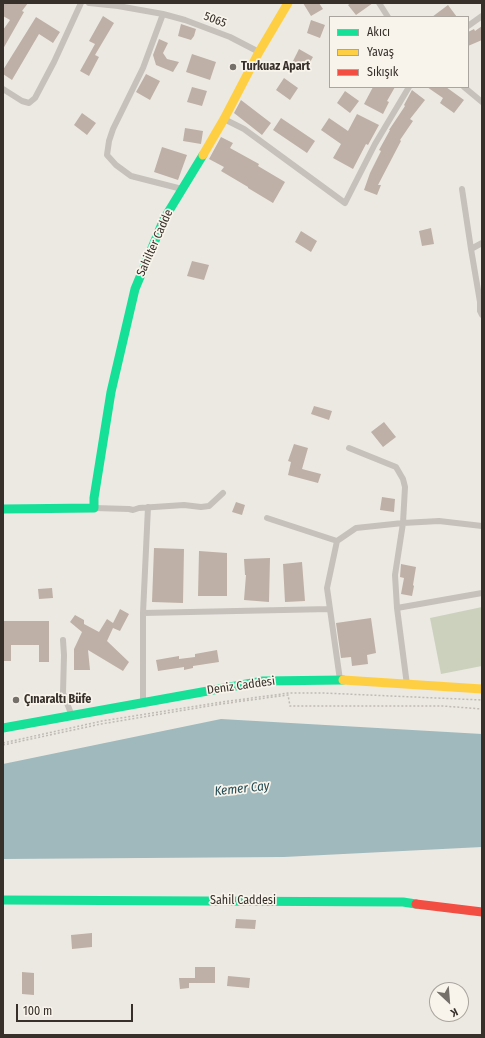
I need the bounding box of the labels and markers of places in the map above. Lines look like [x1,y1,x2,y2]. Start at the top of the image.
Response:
place label: Turkuaz Apart [241,60,310,74]
marker: Turkuaz Apart [228,62,238,72]
place label: Çınaraltı Büfe [24,693,91,707]
marker: Çınaraltı Büfe [11,695,21,705]

